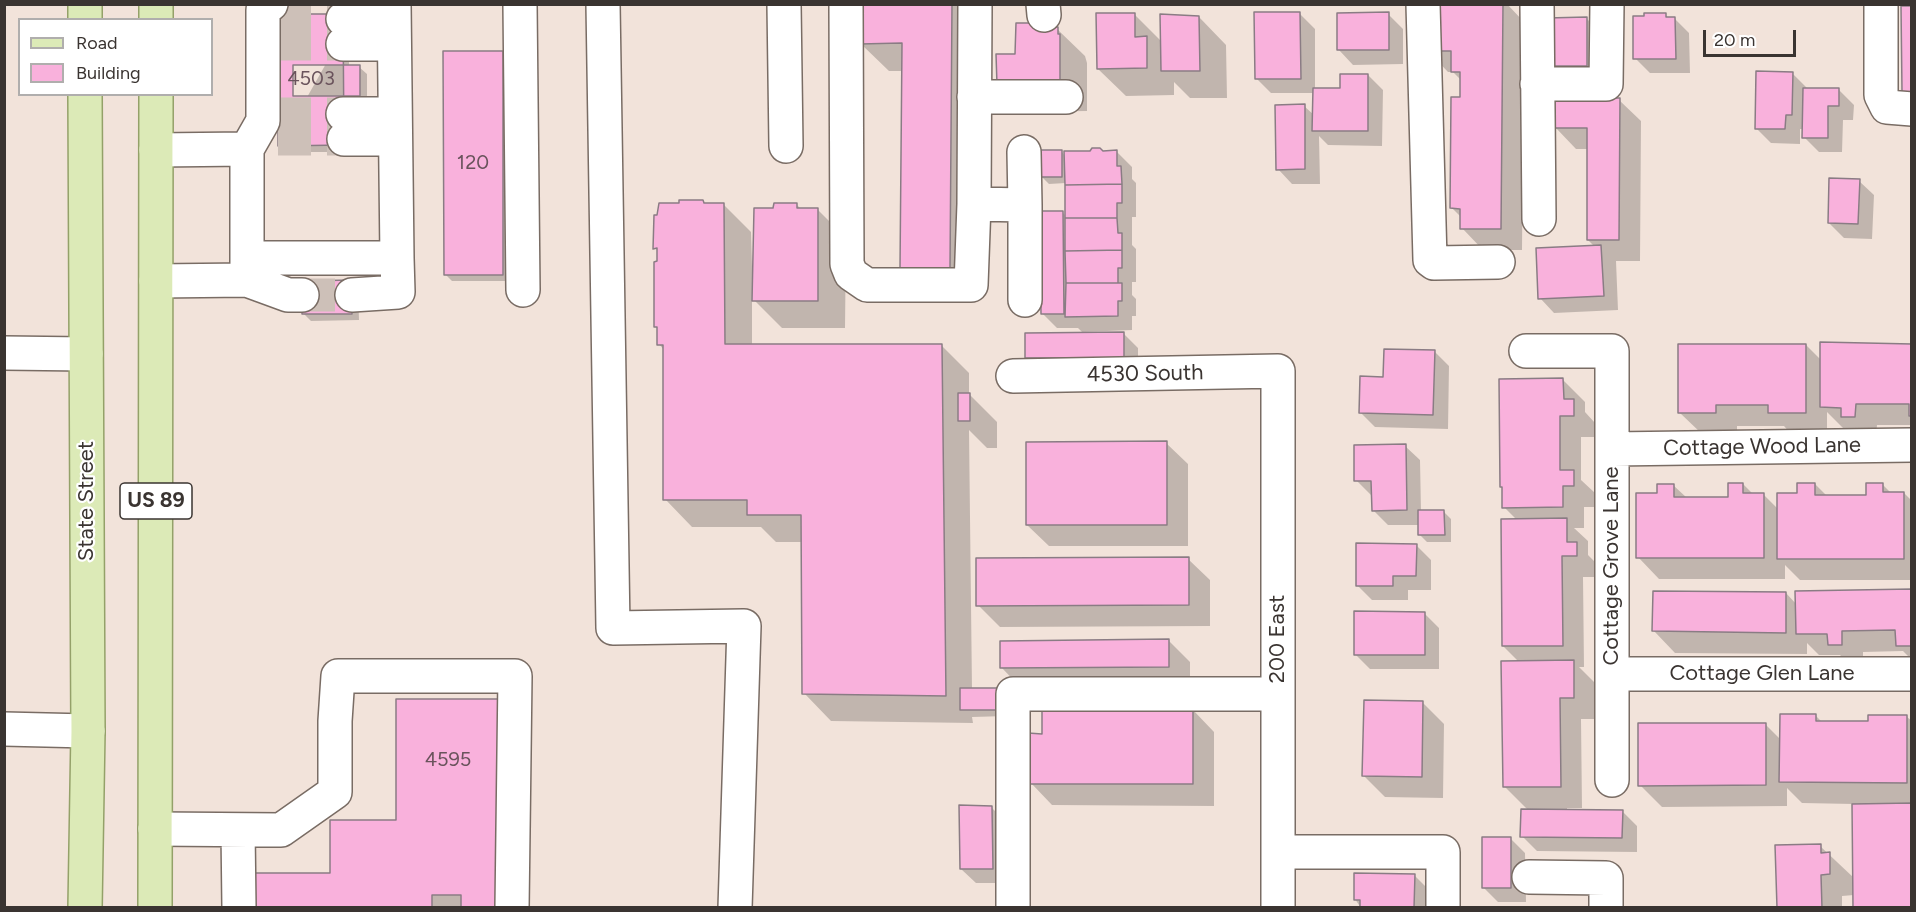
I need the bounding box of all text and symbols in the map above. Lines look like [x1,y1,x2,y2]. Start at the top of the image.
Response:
legend [18,18,213,96]
scale bar [1706,18,1799,56]
text: 20 m [1714,29,1755,51]
text: Road [76,32,117,54]
text: Building [76,62,141,84]
house number: 4503 [287,67,335,91]
house number: 120 [457,151,489,175]
street label: 4530 South [1086,360,1204,388]
street label: Cottage Wood Lane [1663,432,1861,462]
street label: State Street [74,441,100,561]
street label: Cottage Grove Lane [1599,467,1625,665]
road number: US 89 [120,483,192,519]
street label: 200 East [1265,595,1291,683]
street label: Cottage Glen Lane [1669,661,1855,687]
house number: 4595 [425,748,471,772]

